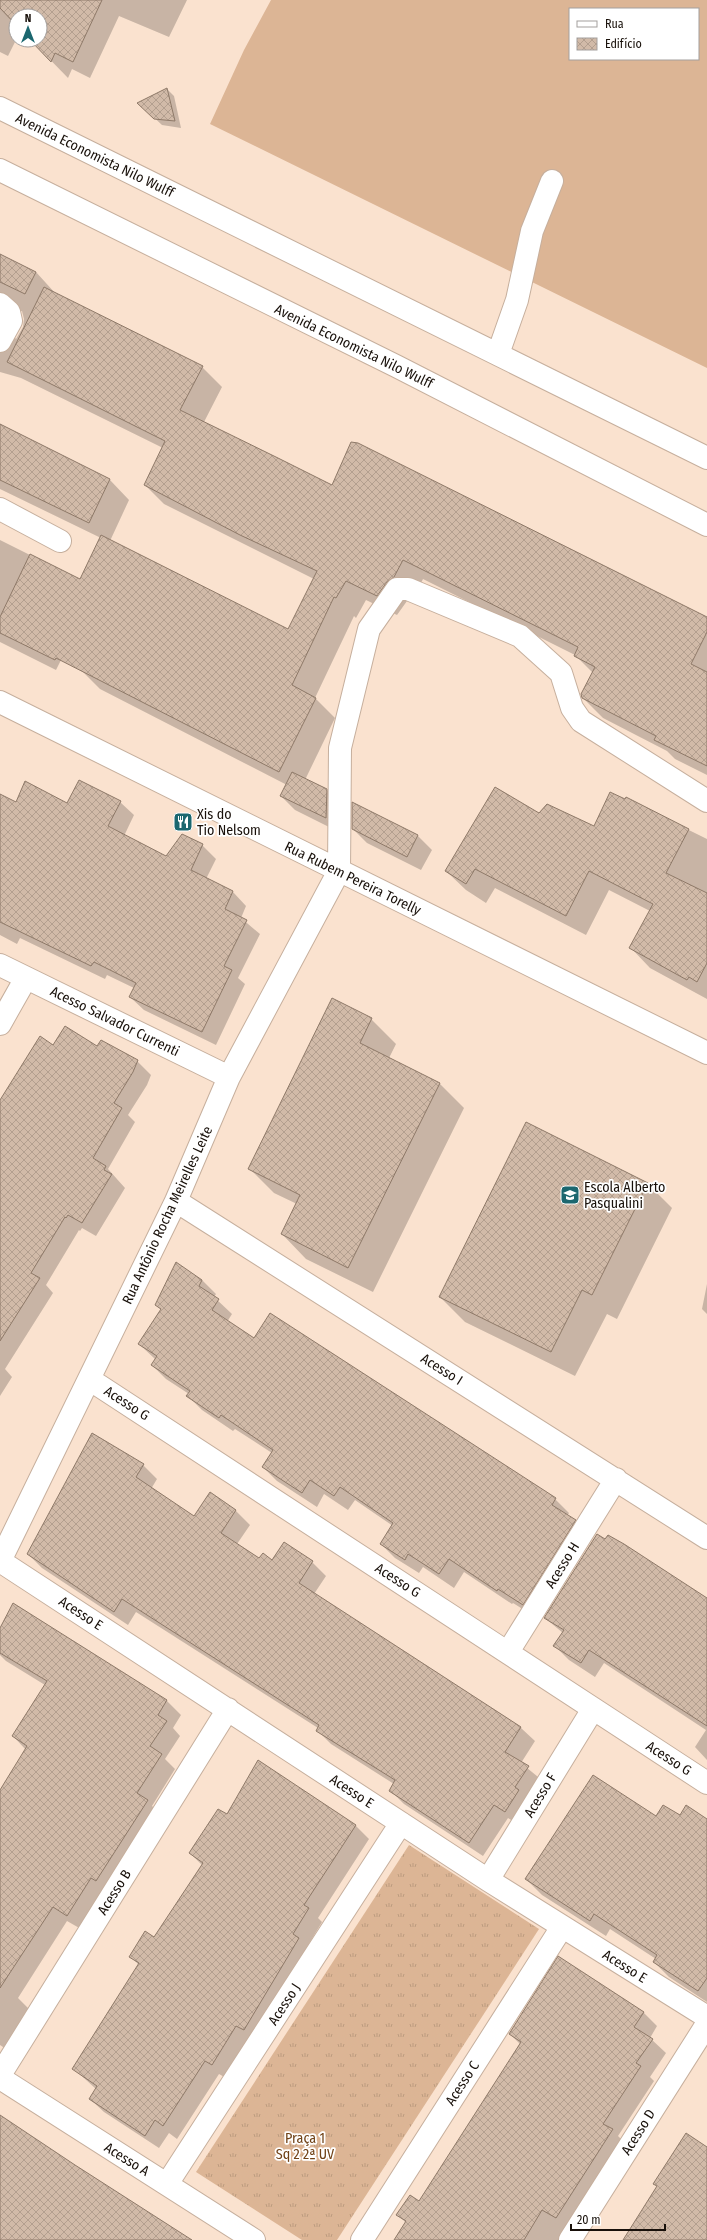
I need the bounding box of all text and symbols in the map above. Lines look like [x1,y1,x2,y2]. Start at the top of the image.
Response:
north arrow [8,8,48,48]
legend [569,8,699,60]
text: N [25,12,31,25]
text: Rua [605,17,624,31]
text: Edifício [605,37,642,51]
street label: Avenida Economista Nilo Wulff [13,110,178,202]
street label: Avenida Economista Nilo Wulff [272,301,437,393]
place label: Xis do Tio Nelsom [197,806,261,839]
restaurant icon: Xis do Tio Nelsom [172,811,194,833]
street label: Rua Rubem Pereira Torelly [282,838,425,919]
street label: Acesso Salvador Currenti [47,983,182,1060]
street label: Rua Antônio Rocha Meirelles Leite [119,1123,216,1307]
place label: Escola Alberto Pasqualini [584,1179,665,1212]
school or university icon: Escola Alberto Pasqualini [559,1184,581,1206]
street label: Acesso I [418,1350,466,1389]
street label: Acesso G [101,1383,153,1424]
street label: Acesso H [542,1539,583,1591]
street label: Acesso G [372,1560,424,1601]
street label: Acesso E [56,1593,106,1634]
street label: Acesso G [643,1738,695,1779]
street label: Acesso F [521,1770,560,1820]
street label: Acesso E [327,1771,377,1812]
street label: Acesso B [94,1866,135,1918]
street label: Acesso E [599,1946,650,1987]
street label: Acesso J [265,1980,304,2028]
street label: Acesso C [442,2058,483,2109]
street label: Acesso D [618,2106,659,2158]
park label: Praça 1 Sq 2 2ª UV [276,2130,335,2163]
street label: Acesso A [101,2139,153,2180]
scale bar [571,2206,665,2232]
text: 20 m [577,2213,601,2227]

